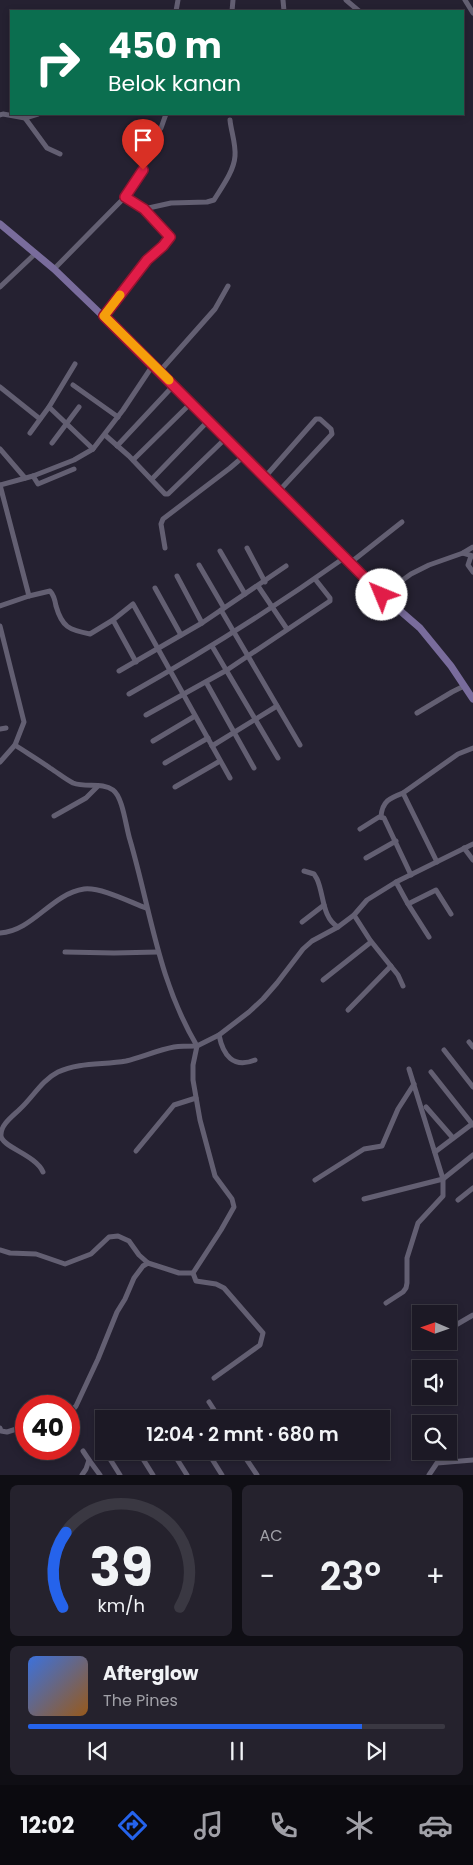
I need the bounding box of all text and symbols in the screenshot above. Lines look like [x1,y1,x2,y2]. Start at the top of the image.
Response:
text: 450 m [108,21,222,70]
icon: right [25,30,90,95]
text: Belok kanan [108,68,241,99]
pin [122,119,164,170]
icon: arrive [129,126,157,154]
position arrow [355,568,407,620]
north arrow [412,1305,458,1350]
map controls [412,1305,457,1460]
button: sound [412,1360,457,1405]
speed limit sign: 40 [15,1395,80,1460]
button: search [412,1415,457,1460]
text: 12:04 · 2 mnt · 680 m [146,1421,339,1448]
text: AC [260,1524,283,1547]
text: 39 [89,1531,152,1604]
text: 23° [320,1550,381,1603]
text: − [260,1557,275,1596]
text: + [426,1557,445,1596]
text: km/h [97,1593,145,1618]
text: Afterglow [103,1660,198,1687]
text: The Pines [103,1689,178,1712]
icon: previous [84,1737,112,1765]
icon: pause [223,1737,251,1765]
icon: next [362,1737,390,1765]
icon: directions [115,1808,150,1843]
icon: music [191,1808,226,1843]
icon: phone [266,1808,301,1843]
icon: climate [342,1808,377,1843]
icon: car [418,1808,453,1843]
text: 12:02 [20,1810,74,1841]

